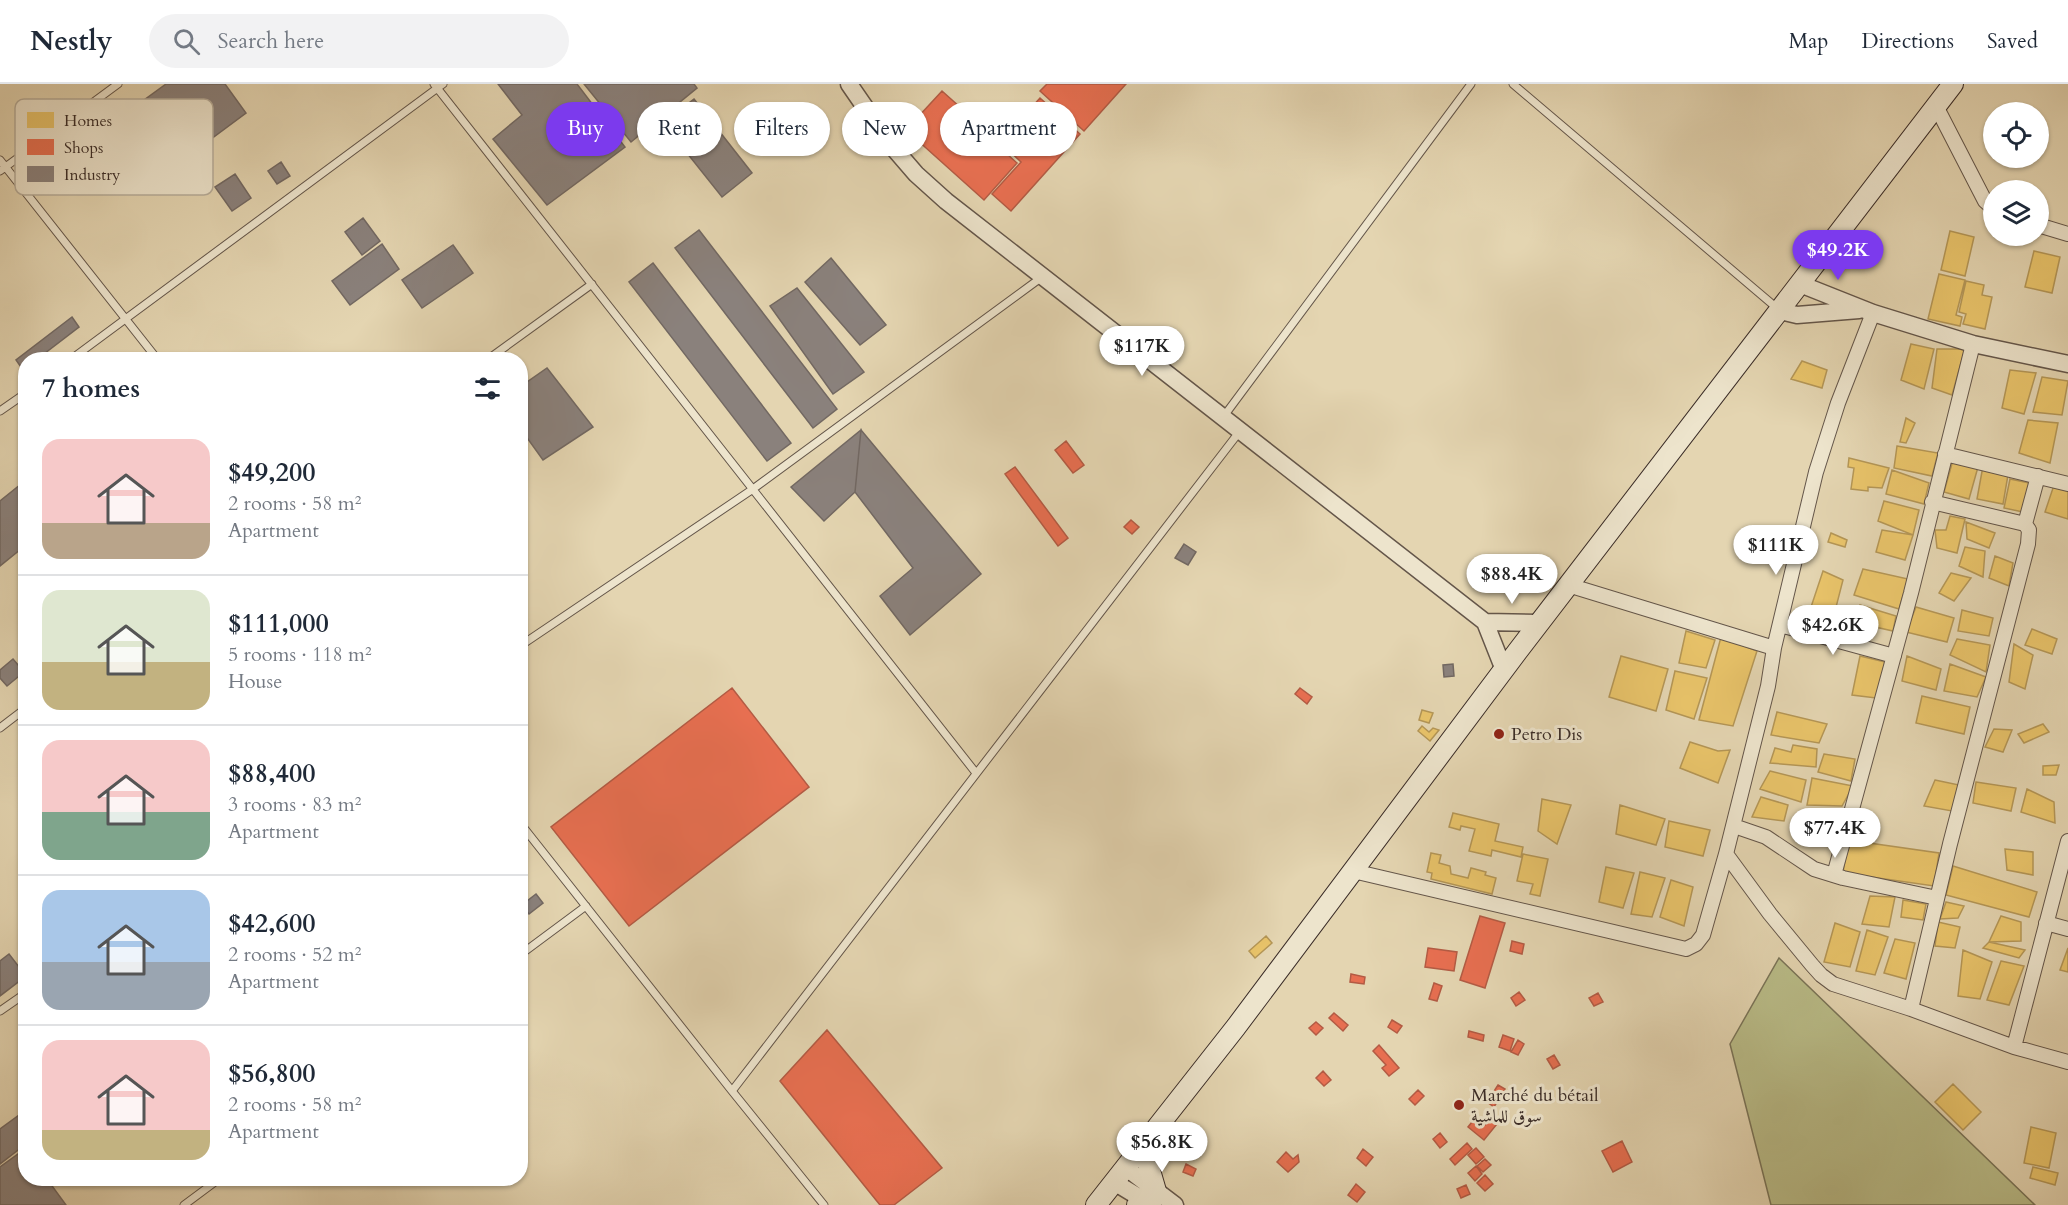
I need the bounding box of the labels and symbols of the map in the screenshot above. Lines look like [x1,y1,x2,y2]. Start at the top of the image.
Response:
legend [15,99,213,195]
text: Homes [64,110,112,132]
text: Shops [64,137,103,159]
text: Industry [64,164,121,186]
pin: $49.2K [1789,230,1887,281]
pin: $117K [1100,326,1184,377]
pin: $111K [1734,525,1818,576]
pin: $88.4K [1463,554,1561,605]
pin: $42.6K [1784,605,1882,656]
place label: Petro Dis [1511,722,1582,747]
marker: Petro Dis [1492,727,1506,741]
pin: $77.4K [1786,808,1884,859]
place label: Marché du bétail سوق للماشية [1471,1083,1599,1129]
marker: Marché du bétail سوق للماشية [1452,1098,1466,1112]
pin: $56.8K [1113,1122,1211,1173]

